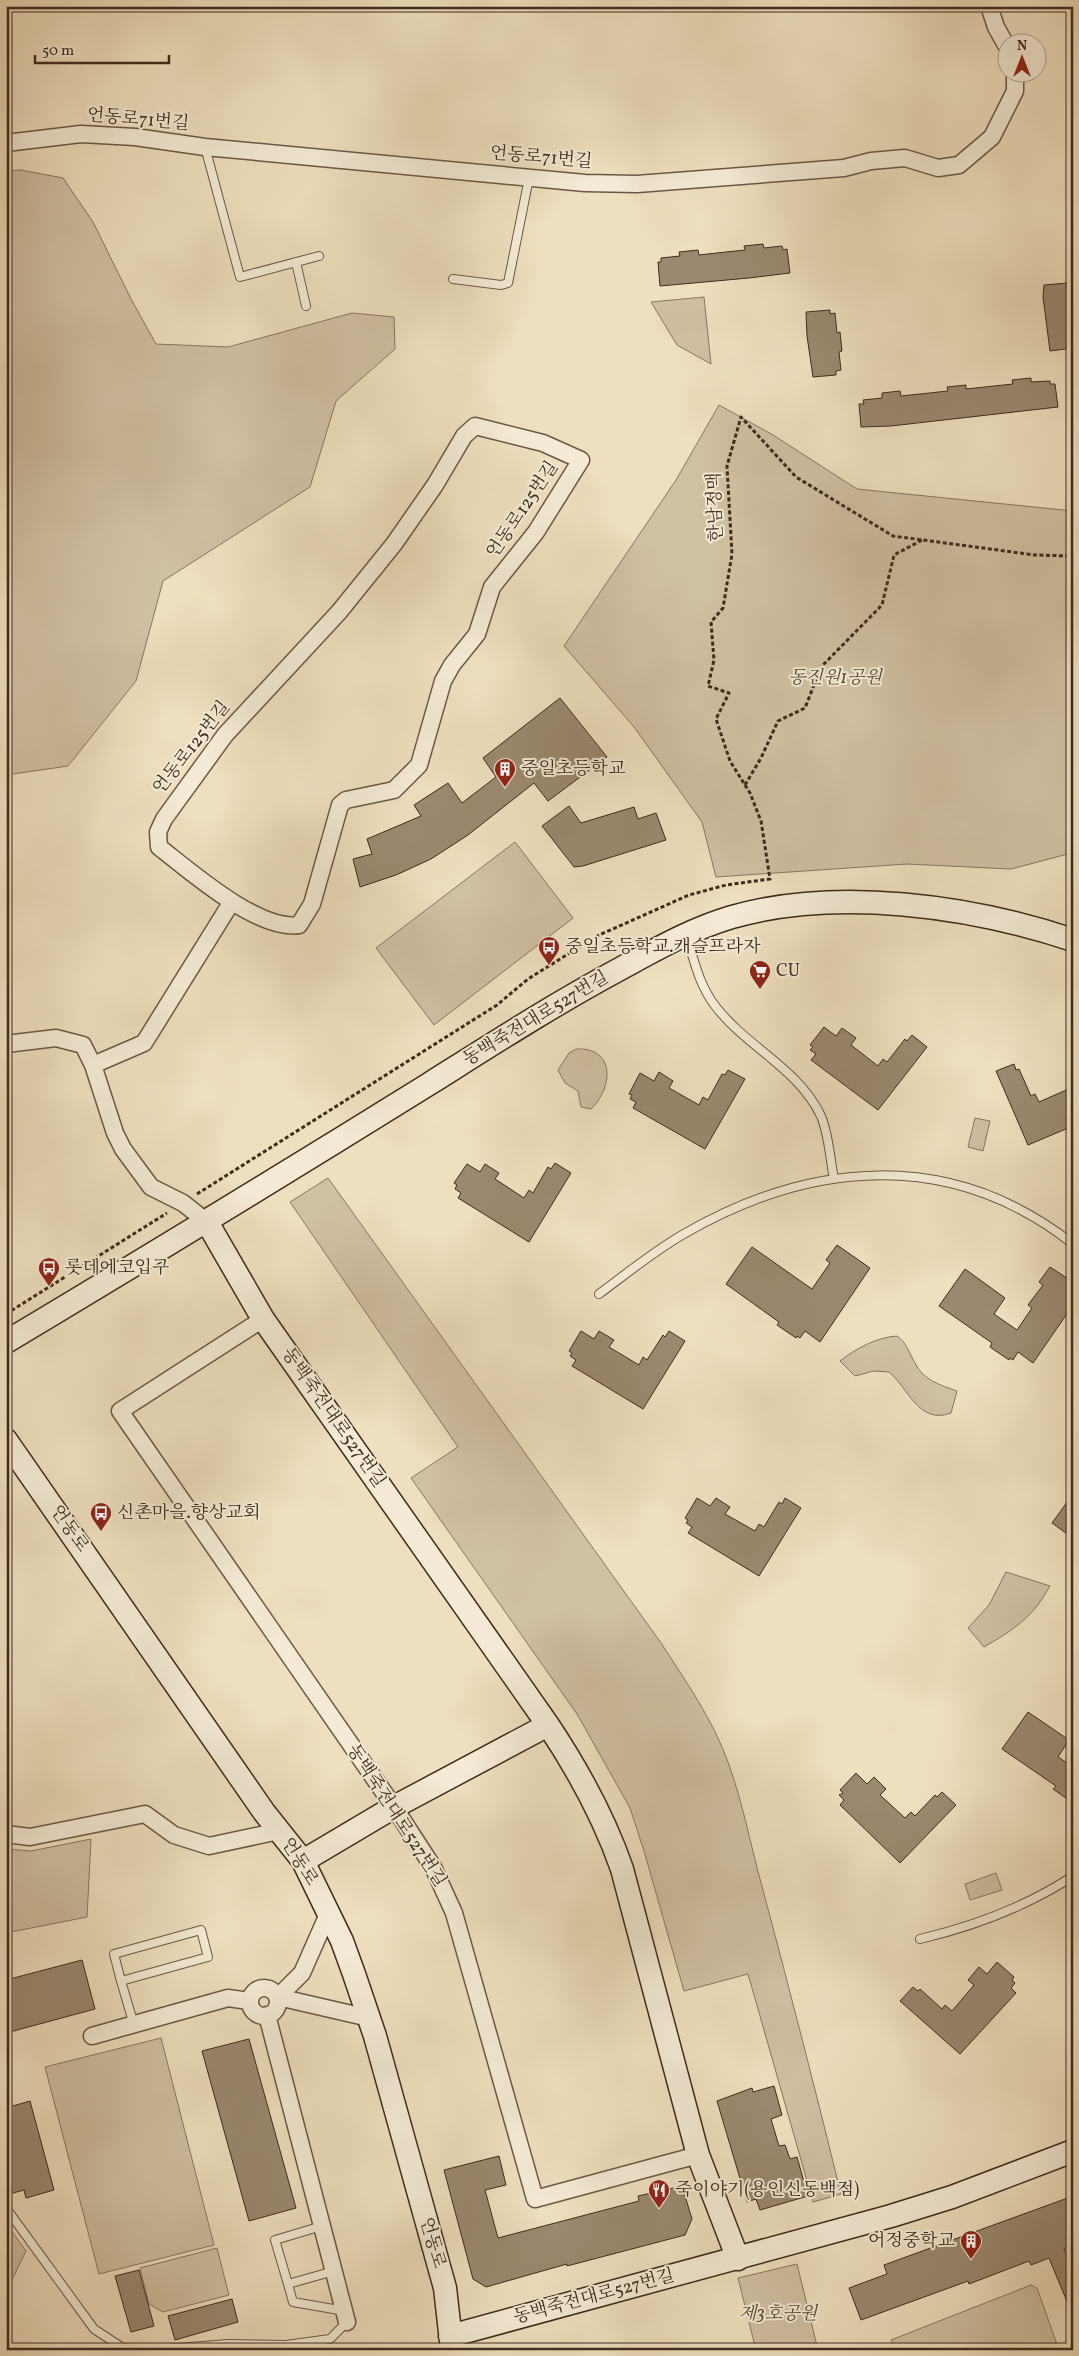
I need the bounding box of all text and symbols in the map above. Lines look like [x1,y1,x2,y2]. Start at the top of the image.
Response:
scale bar [35,32,169,64]
north arrow [996,32,1046,82]
text: N [1017,37,1027,56]
text: 50 m [42,41,74,62]
street label: 언동로71번길 [86,103,190,137]
street label: 언동로71번길 [489,141,593,175]
street label: 언동로125번길 [481,456,565,564]
street label: 한남정맥 [702,472,730,542]
park label: 동진원1공원 [788,666,883,691]
street label: 언동로125번길 [148,696,236,800]
building icon: 중일초등학교 [493,757,517,788]
place label: 중일초등학교 [521,757,626,782]
bus stop icon: 중일초등학교.캐슬프라자 [537,935,561,966]
place label: 중일초등학교.캐슬프라자 [565,935,761,960]
supermarket icon: CU [748,959,772,990]
place label: CU [776,959,800,984]
street label: 동백죽전대로527번길 [459,966,613,1072]
bus stop icon: 롯데에코입구 [37,1256,61,1287]
place label: 롯데에코입구 [65,1256,169,1281]
street label: 동백죽전대로527번길 [275,1343,391,1493]
street label: 언동로 [44,1500,94,1558]
bus stop icon: 신촌마을.향상교회 [89,1501,113,1532]
place label: 신촌마을.향상교회 [117,1501,260,1526]
street label: 동백죽전대로527번길 [340,1740,452,1892]
street label: 언동로 [275,1833,323,1891]
restaurant icon: 죽이야기(용인신동백점) [647,2178,671,2209]
place label: 죽이야기(용인신동백점) [675,2178,859,2203]
street label: 언동로 [413,2214,451,2272]
place label: 어정중학교 [868,2229,956,2254]
building icon: 어정중학교 [959,2229,983,2260]
street label: 동백죽전대로527번길 [511,2263,677,2331]
park label: 제3호공원 [739,2302,819,2327]

